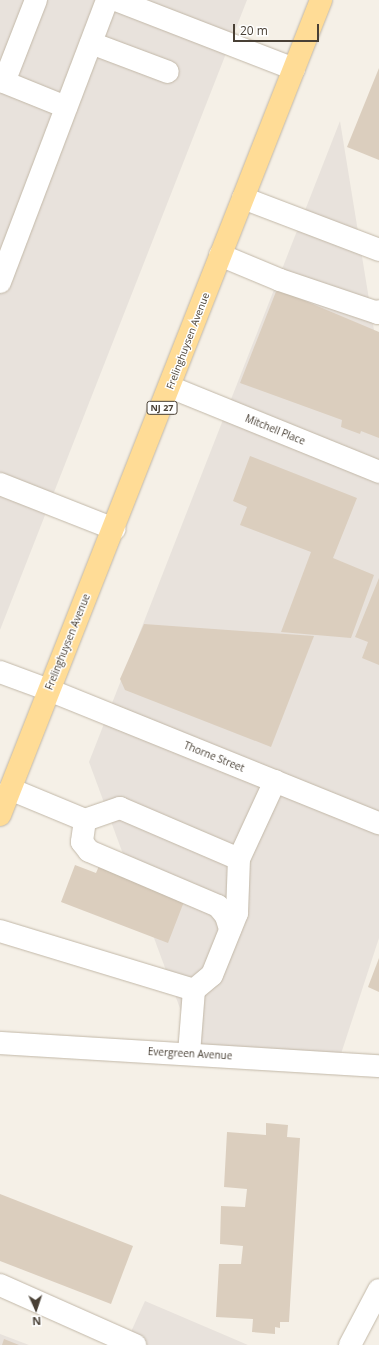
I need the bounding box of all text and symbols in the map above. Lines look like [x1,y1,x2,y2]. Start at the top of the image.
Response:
scale bar [235,16,321,42]
text: 20 m [240,22,268,39]
street label: Frelinghuysen Avenue [164,291,212,391]
road number: NJ 27 [146,401,178,415]
street label: Mitchell Place [243,412,307,448]
street label: Frelinghuysen Avenue [43,592,93,692]
street label: Thorne Street [182,739,246,775]
street label: Evergreen Avenue [147,1046,233,1062]
north arrow [16,1289,56,1329]
text: N [32,1314,42,1329]

